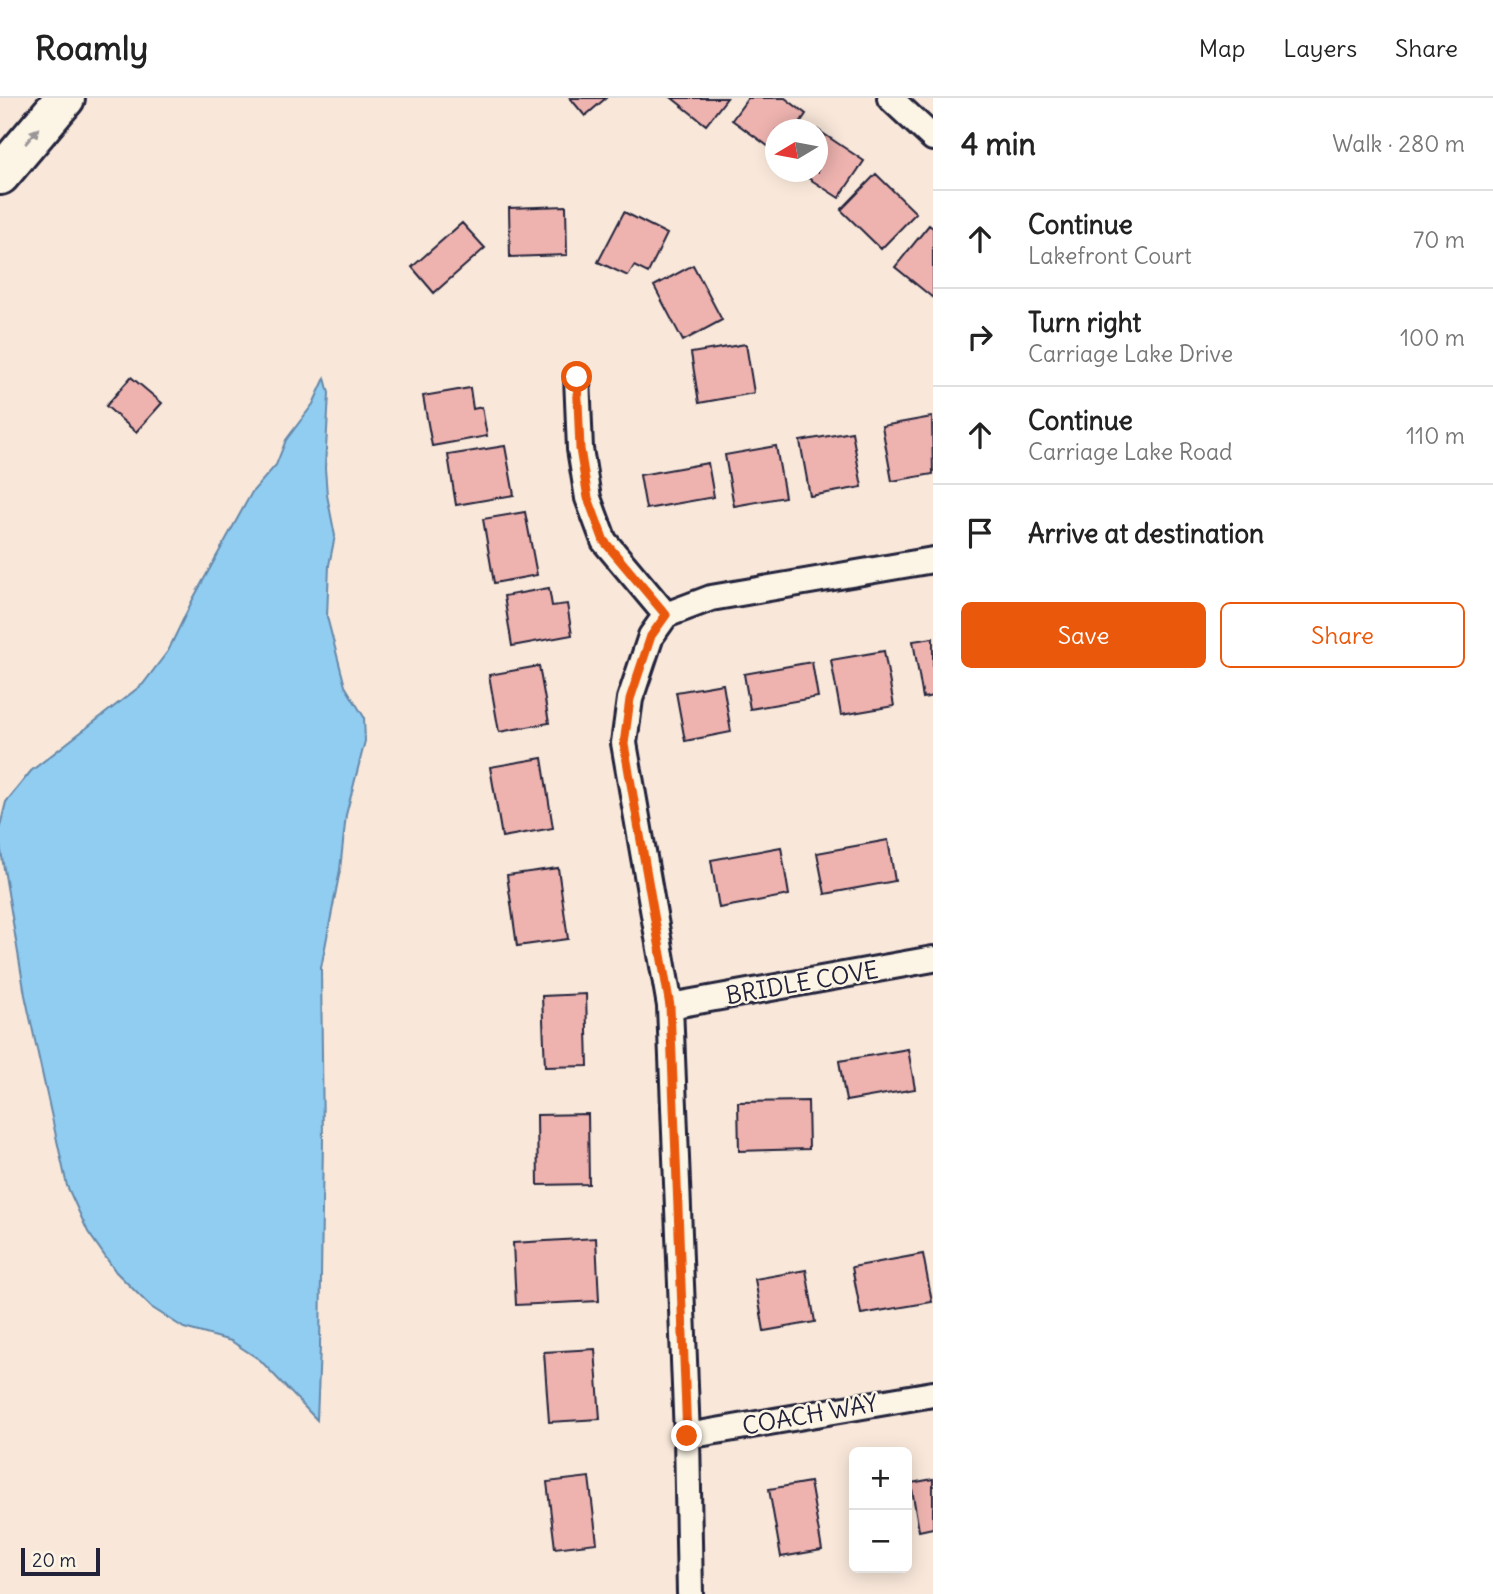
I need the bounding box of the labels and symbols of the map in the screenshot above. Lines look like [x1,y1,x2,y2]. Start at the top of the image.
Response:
north arrow [765,119,828,182]
one-way arrow [25,128,40,146]
route start [561,361,592,392]
street label: BRIDLE COVE [723,954,880,1010]
street label: COACH WAY [740,1387,880,1441]
route end [671,1420,702,1451]
scale bar [21,1545,100,1577]

